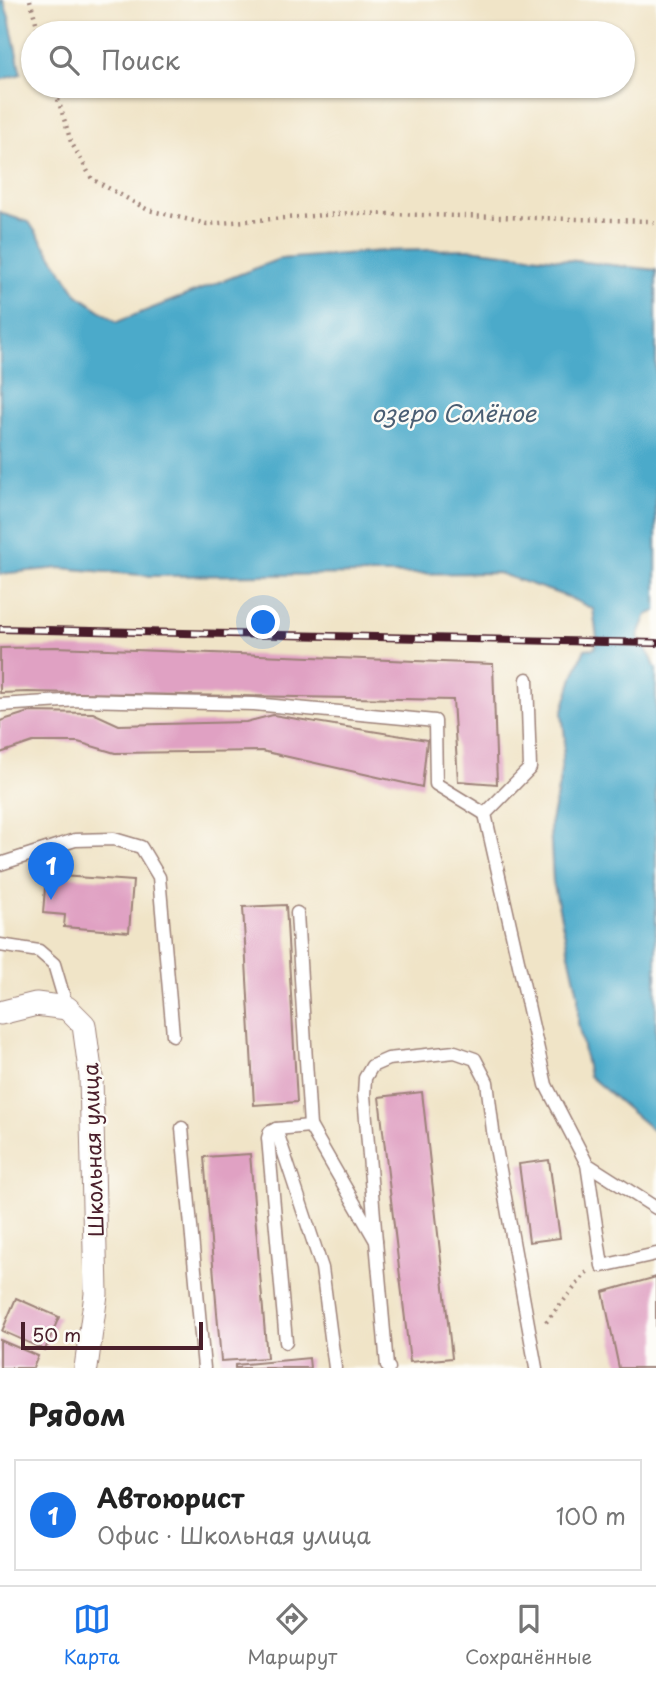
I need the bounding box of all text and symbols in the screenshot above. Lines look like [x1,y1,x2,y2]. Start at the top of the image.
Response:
search box [21,21,635,98]
text: Поиск [101,40,180,79]
icon: search [45,41,83,79]
water label: озеро Солёное [372,395,538,430]
your location [246,605,280,639]
pin: 1 [28,842,74,900]
street label: Школьная улица [73,1062,111,1238]
scale bar [21,1319,203,1351]
text: 50 m [32,1320,81,1348]
text: Рядом [28,1391,126,1436]
text: Автоюрист [97,1478,244,1517]
text: 1 [48,1498,59,1533]
text: 100 m [556,1498,626,1533]
text: Офис · Школьная улица [97,1517,371,1552]
tab: Карта [64,1600,120,1670]
tab: Маршрут [247,1600,337,1670]
tab: Сохранённые [465,1600,592,1670]

